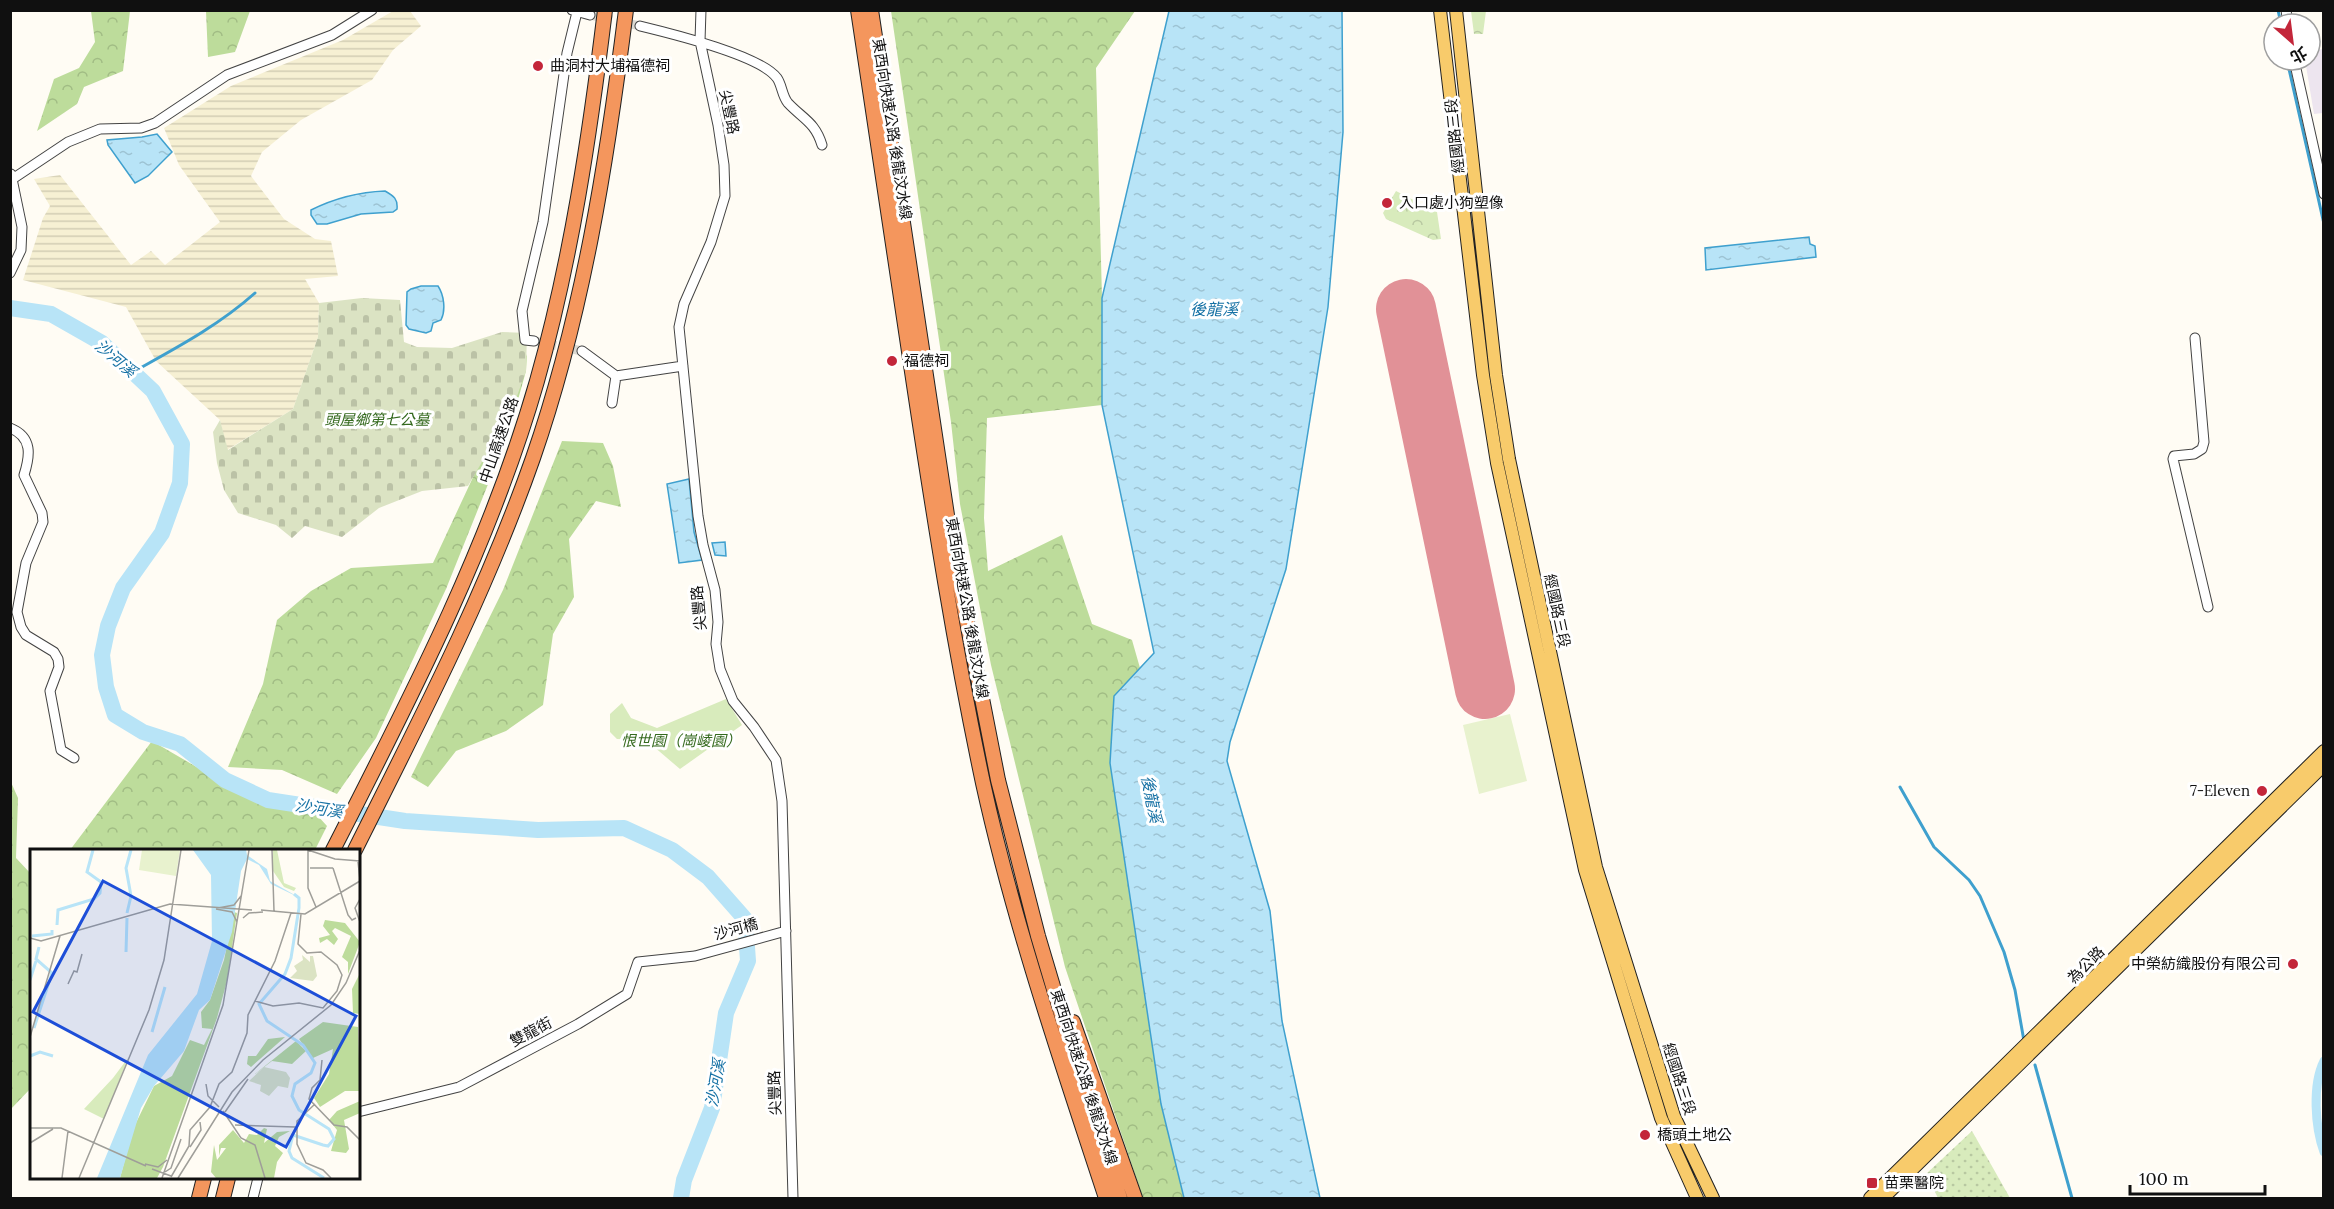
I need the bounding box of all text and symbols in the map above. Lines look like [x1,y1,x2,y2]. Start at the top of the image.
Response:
north arrow [2262,12,2322,72]
street label: 東西向快速公路 後龍汶水線 [869,37,916,221]
text: 北 [2287,43,2311,68]
place label: 曲洞村大埔福德祠 [550,56,670,75]
marker: 曲洞村大埔福德祠 [531,59,545,73]
street label: 尖豐路 [716,88,743,136]
street label: 經國路三段 [1441,98,1468,174]
place label: 入口處小狗塑像 [1399,193,1504,212]
marker: 入口處小狗塑像 [1380,196,1394,210]
water label: 後龍溪 [1190,299,1240,319]
water label: 沙河溪 [91,335,142,382]
place label: 福德祠 [904,351,949,370]
marker: 福德祠 [885,354,899,368]
street label: 中山高速公路 [475,394,522,485]
park label: 頭屋鄉第七公墓 [324,410,432,429]
street label: 東西向快速公路 後龍汶水線 [942,516,993,700]
street label: 經國路三段 [1540,572,1575,650]
street label: 尖豐路 [687,585,710,631]
park label: 恨世園（崗崚園） [621,731,741,750]
water label: 後龍溪 [1138,774,1167,826]
place label: 7-Eleven [2190,781,2250,800]
marker: 7-Eleven [2255,784,2269,798]
water label: 沙河溪 [294,794,346,822]
inset map [30,849,360,1179]
street label: 沙河橋 [712,914,760,944]
street label: 為公路 [2063,942,2108,987]
place label: 中榮紡織股份有限公司 [2131,954,2281,973]
marker: 中榮紡織股份有限公司 [2286,957,2300,971]
street label: 東西向快速公路 後龍汶水線 [1047,986,1122,1167]
street label: 雙龍街 [506,1013,555,1051]
street label: 經國路三段 [1659,1040,1700,1117]
water label: 沙河溪 [701,1056,729,1108]
street label: 尖豐路 [764,1070,785,1116]
place label: 橋頭土地公 [1657,1125,1732,1144]
marker: 橋頭土地公 [1638,1128,1652,1142]
scale bar [2130,1158,2265,1196]
text: 100 m [2139,1167,2189,1190]
place label: 苗栗醫院 [1884,1173,1944,1192]
marker: 苗栗醫院 [1865,1176,1879,1190]

